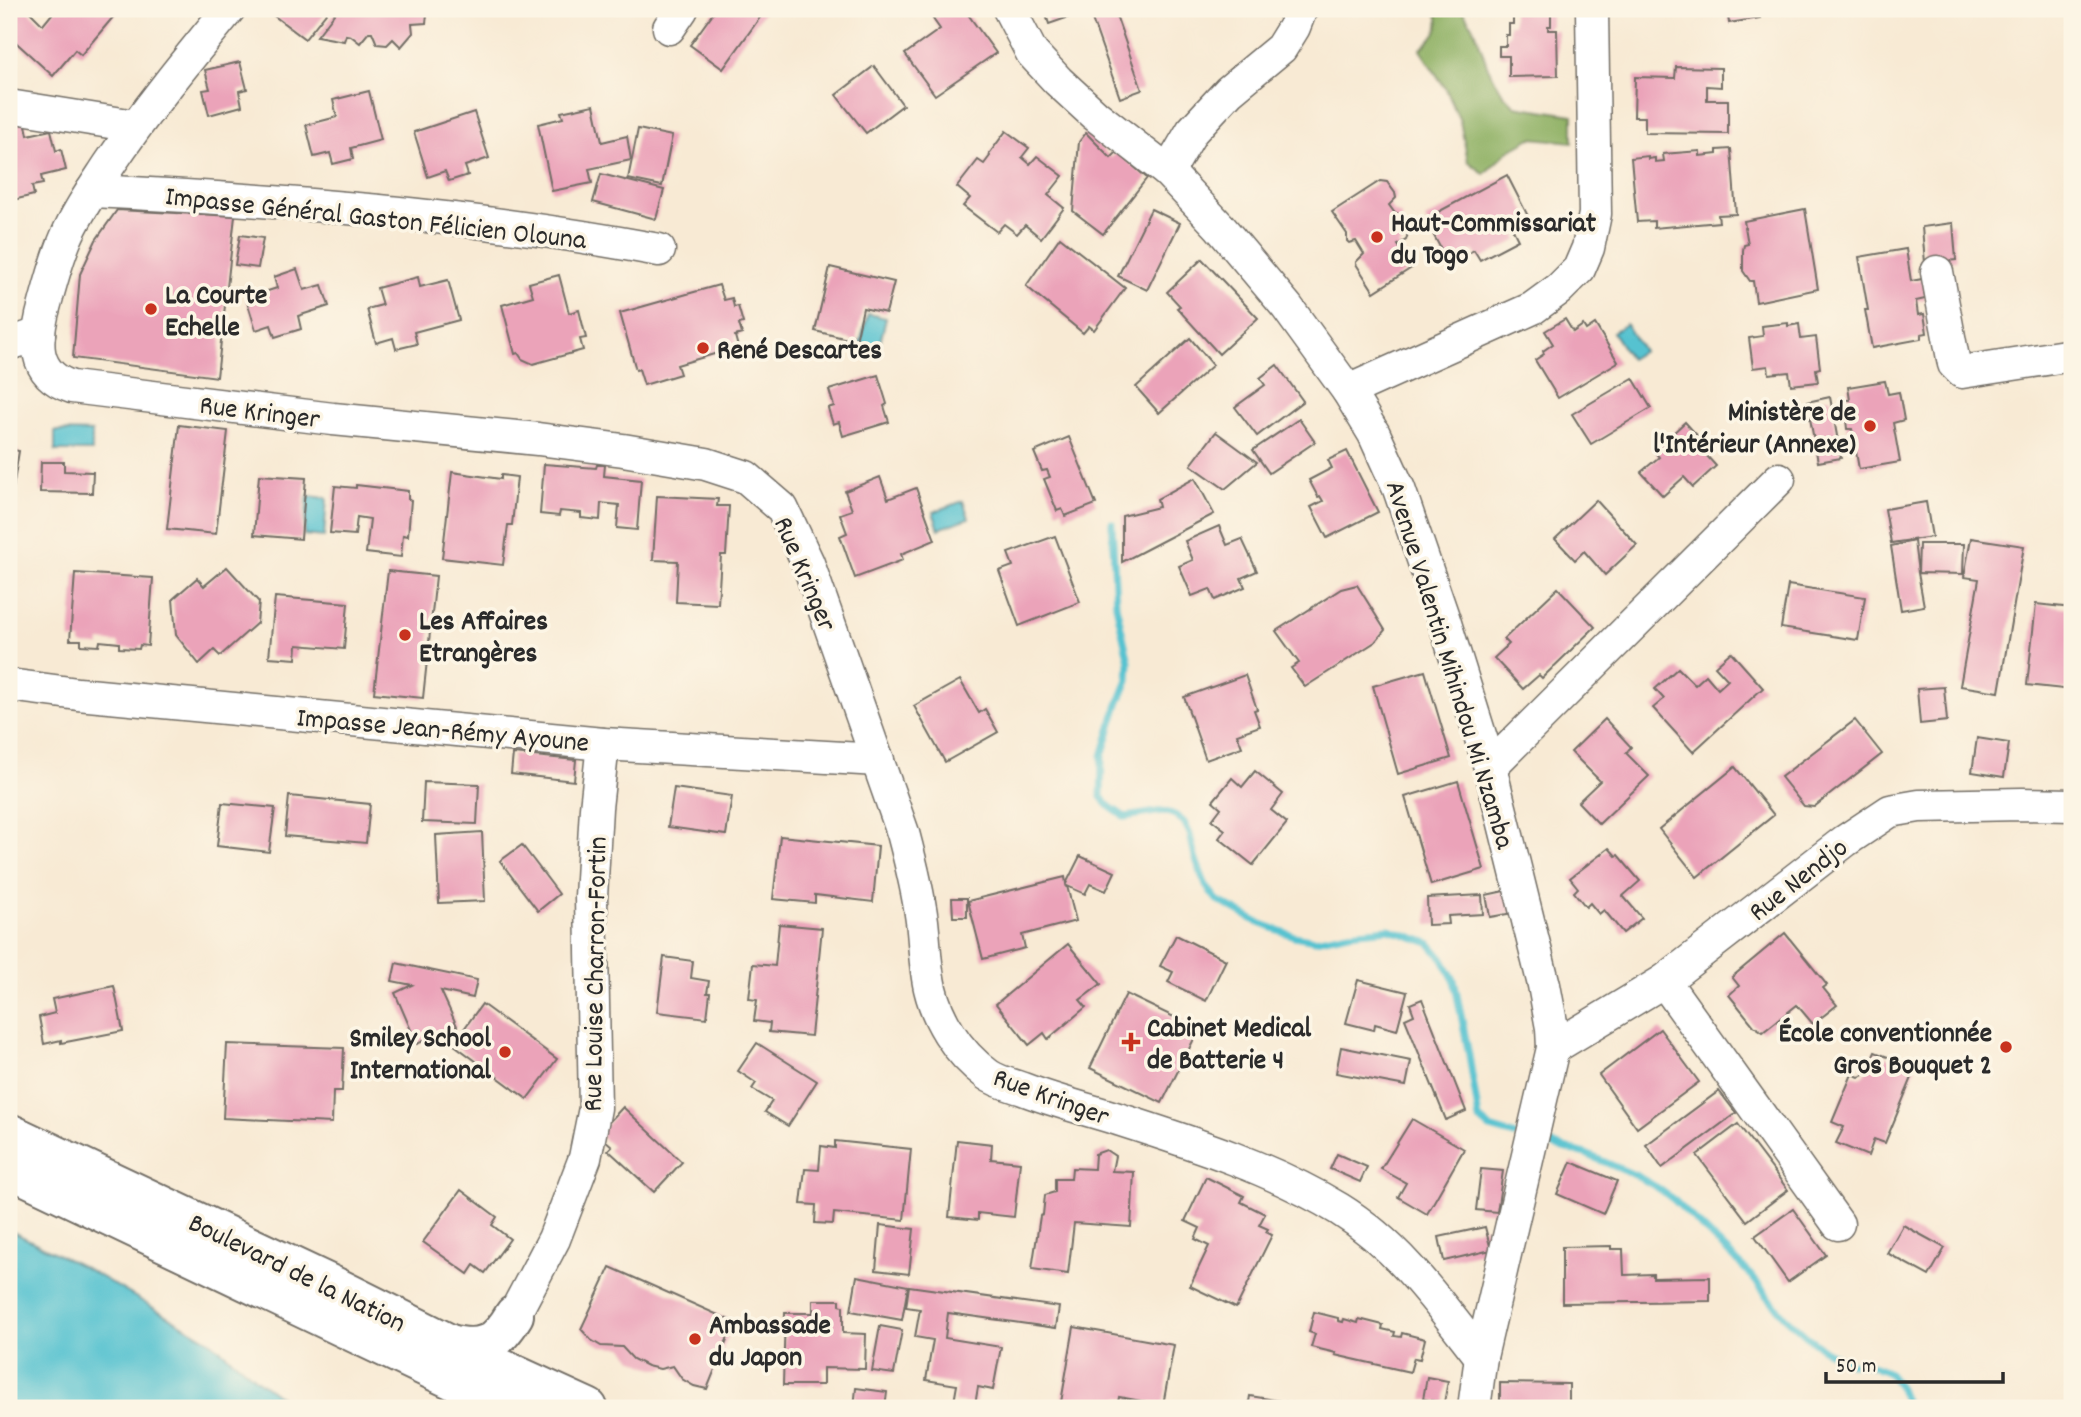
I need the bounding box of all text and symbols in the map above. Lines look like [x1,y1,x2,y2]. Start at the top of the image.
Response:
street label: Impasse Général Gaston Félicien Olouna [163,179,589,263]
place label: Haut-Commissariat du Togo [1391,206,1597,278]
marker: Haut-Commissariat du Togo [1369,229,1385,245]
place label: La Courte Echelle [165,278,267,350]
marker: La Courte Echelle [143,301,159,317]
place label: René Descartes [717,333,882,373]
marker: René Descartes [695,340,711,356]
street label: Rue Kringer [197,388,322,442]
place label: Ministère de l'Intérieur (Annexe) [1653,395,1856,467]
marker: Ministère de l'Intérieur (Annexe) [1862,418,1878,434]
street label: Avenue Valentin Mihindou Mi Nzamba [1372,477,1523,855]
street label: Rue Kringer [760,512,845,639]
place label: Les Affaires Etrangères [419,604,548,676]
marker: Les Affaires Etrangères [397,627,413,643]
street label: Impasse Jean-Rémy Ayoune [295,700,591,766]
street label: Rue Nendjo [1742,830,1858,934]
street label: Rue Louise Charron-Fortin [576,836,620,1112]
place label: Cabinet Medical de Batterie 4 [1147,1011,1312,1083]
place label: École conventionnée Gros Bouquet 2 [1778,1016,1992,1088]
place label: Smiley School International [350,1021,491,1093]
marker: Cabinet Medical de Batterie 4 [1121,1032,1141,1052]
marker: École conventionnée Gros Bouquet 2 [1998,1039,2014,1055]
marker: Smiley School International [497,1044,513,1060]
street label: Rue Kringer [987,1060,1114,1139]
street label: Boulevard de la Nation [180,1205,411,1346]
place label: Ambassade du Japon [709,1308,831,1380]
marker: Ambassade du Japon [687,1331,703,1347]
scale bar [1826,1340,2002,1384]
text: 50 m [1836,1353,1876,1383]

